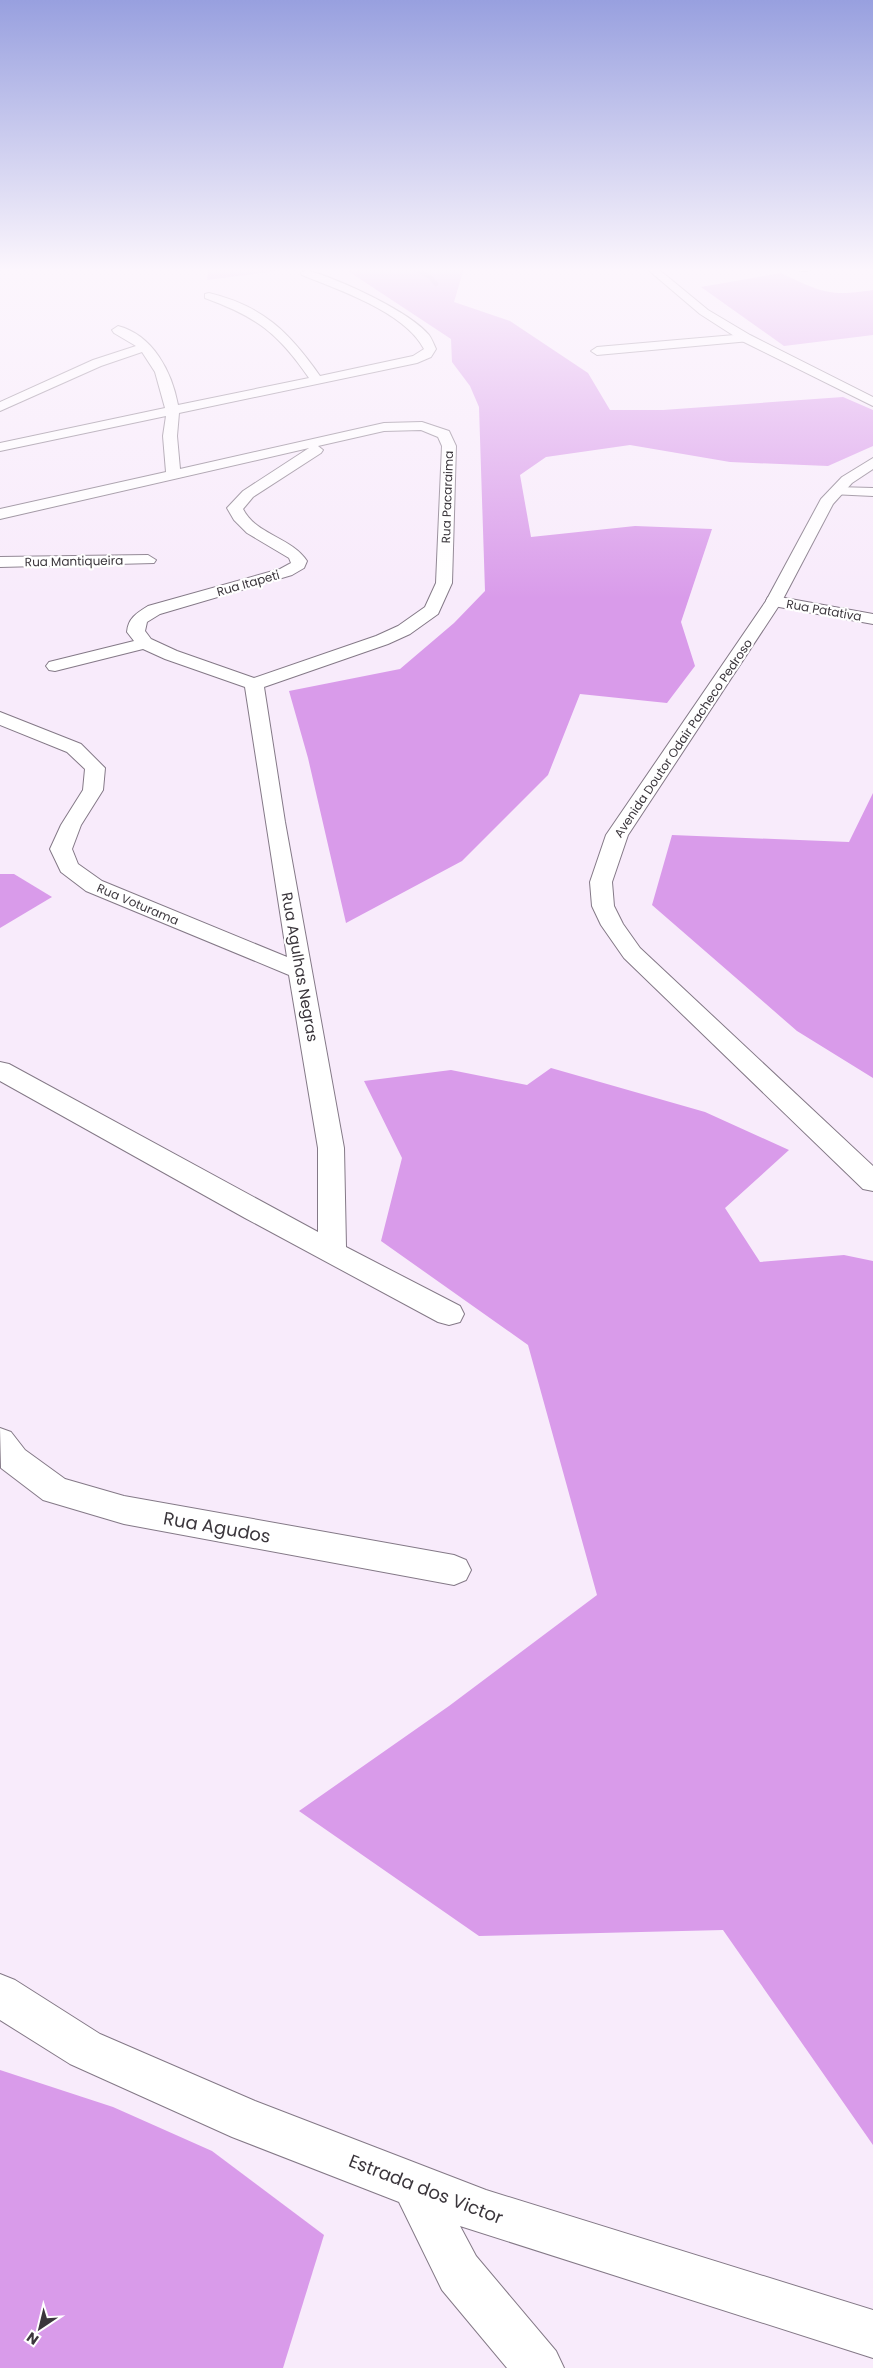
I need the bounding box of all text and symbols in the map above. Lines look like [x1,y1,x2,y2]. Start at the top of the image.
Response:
street label: Rua Pacaraima [437,450,457,544]
street label: Rua Mantiqueira [25,552,123,570]
street label: Rua Itapeti [215,566,281,600]
street label: Rua Patativa [785,595,863,625]
street label: Avenida Doutor Odair Pacheco Pedroso [610,635,756,841]
street label: Rua Voturama [95,879,181,929]
street label: Rua Agulhas Negras [277,891,324,1044]
street label: Rua Agudos [161,1505,273,1549]
street label: Estrada dos Victor [345,2148,507,2230]
north arrow [15,2303,65,2353]
text: N [22,2327,43,2350]

